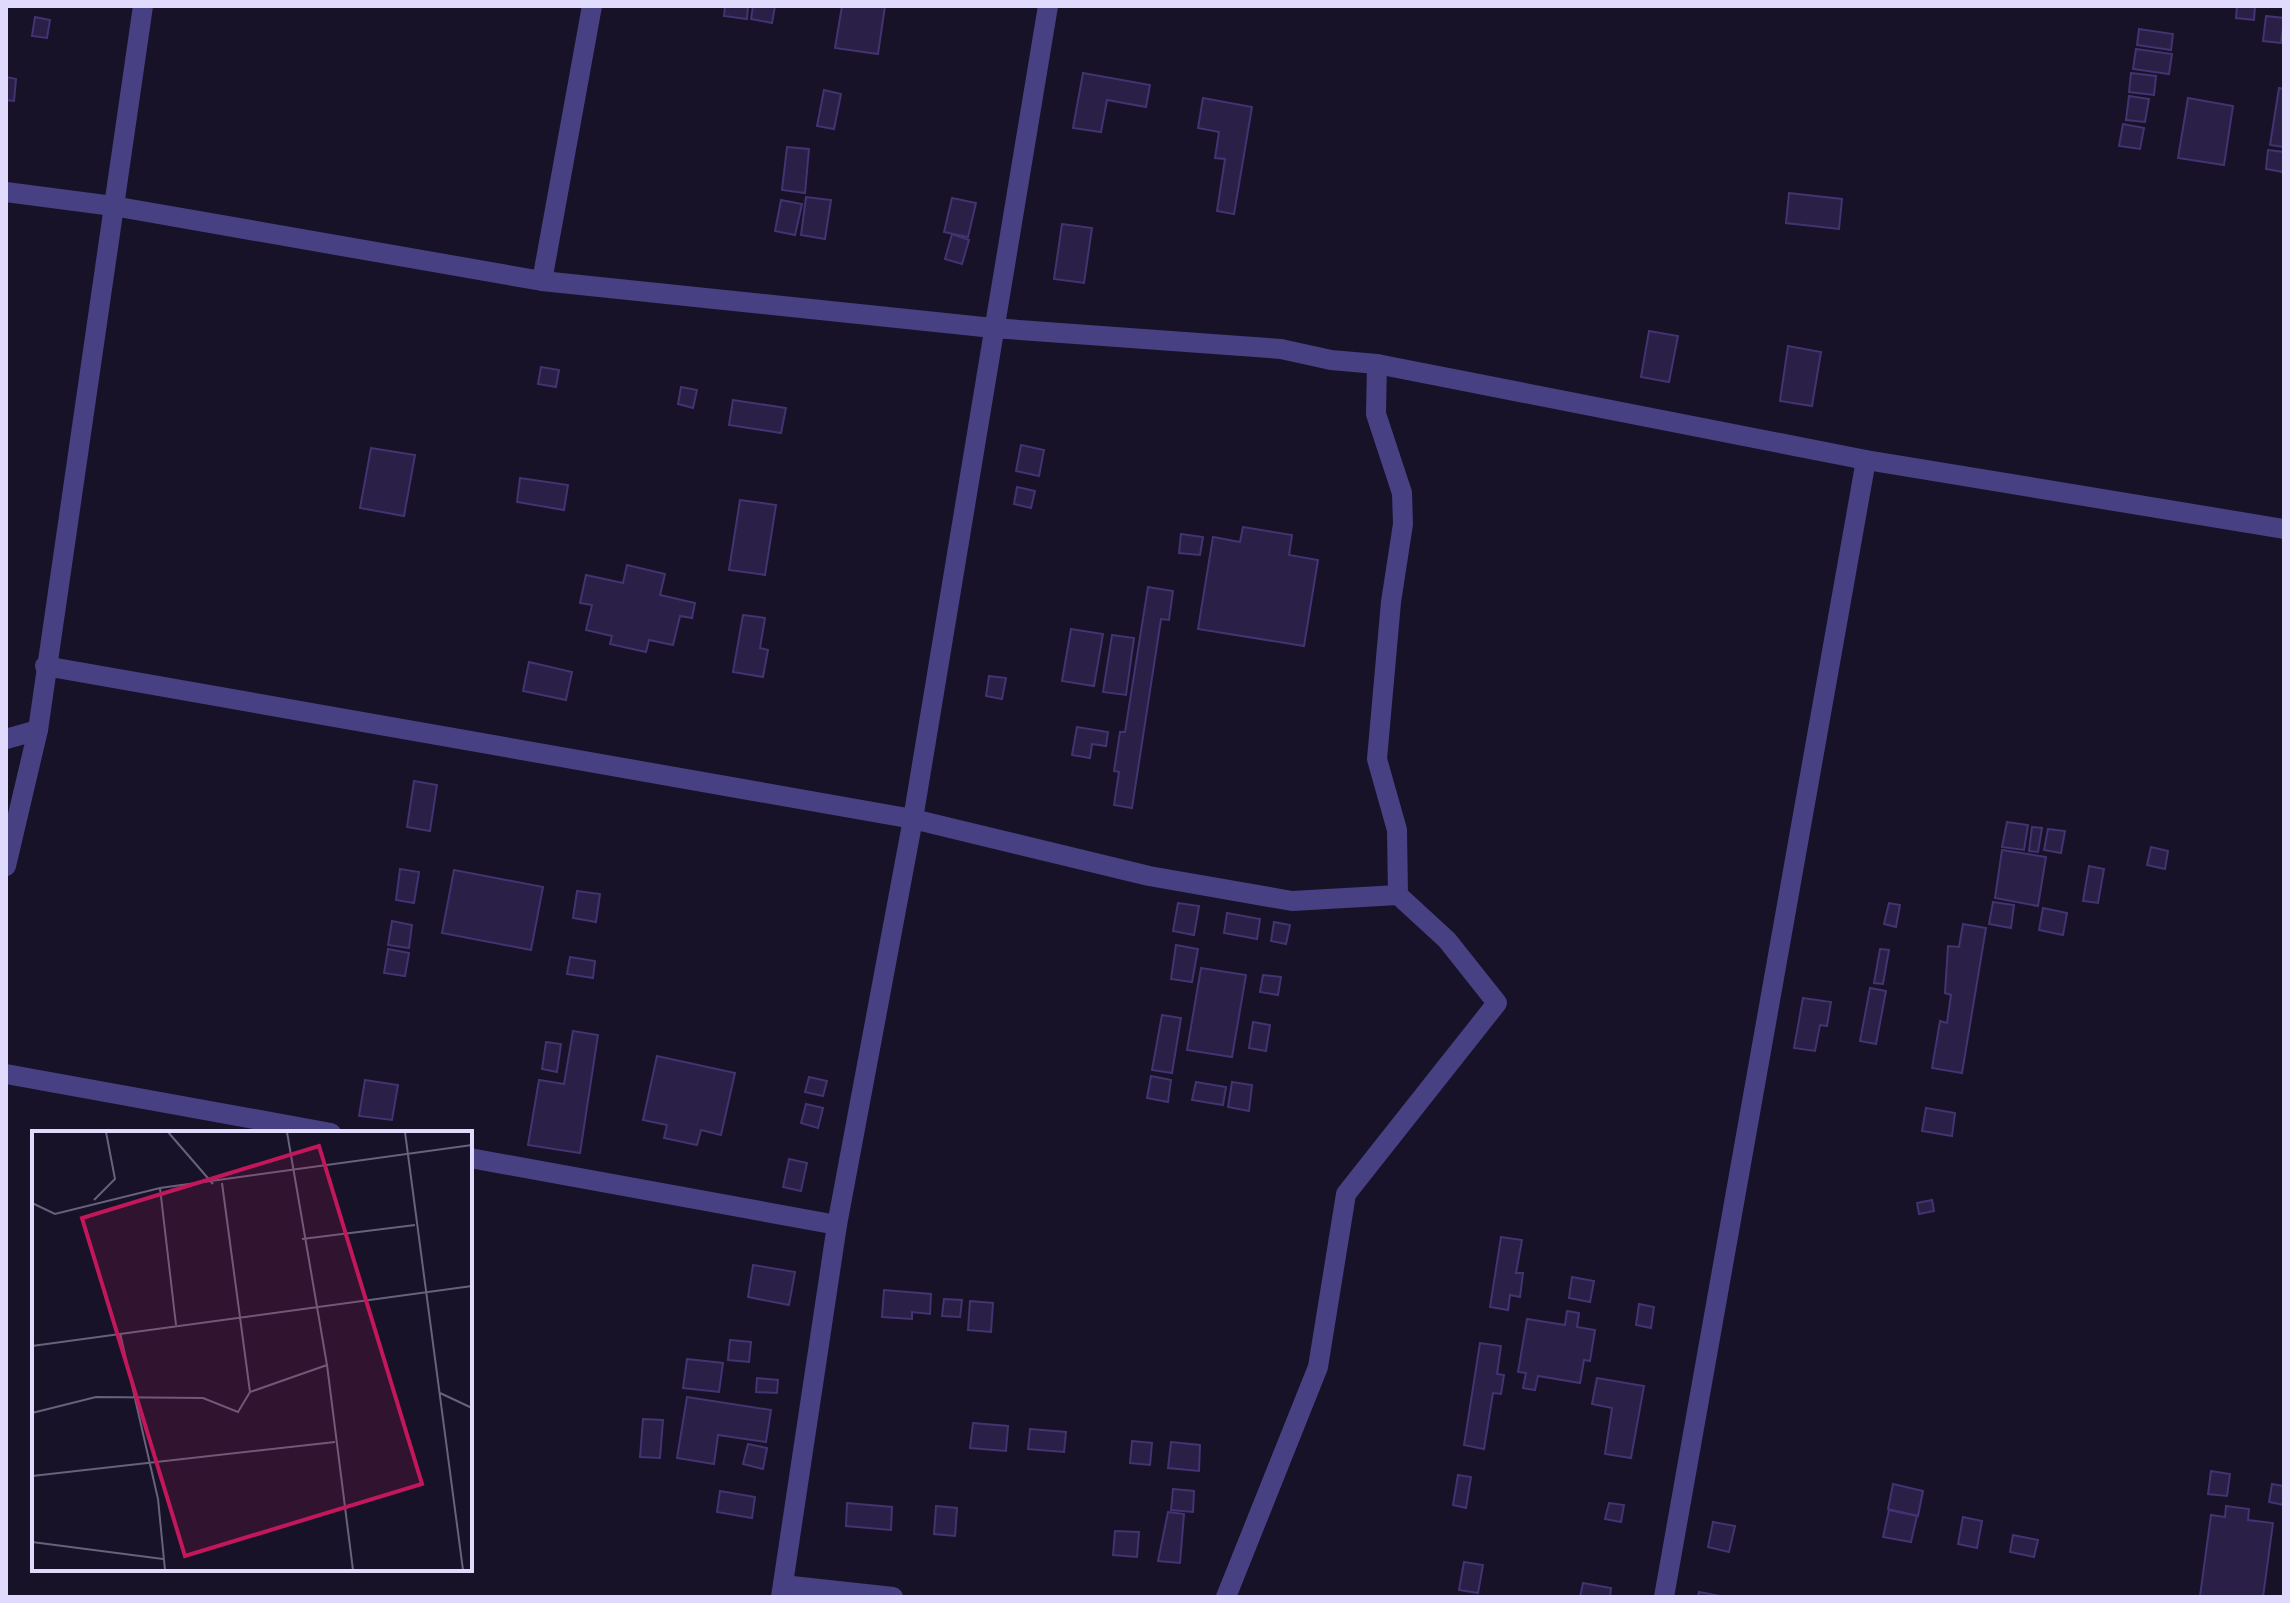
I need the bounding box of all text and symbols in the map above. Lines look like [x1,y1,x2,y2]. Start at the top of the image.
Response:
inset map [32,1131,472,1571]

